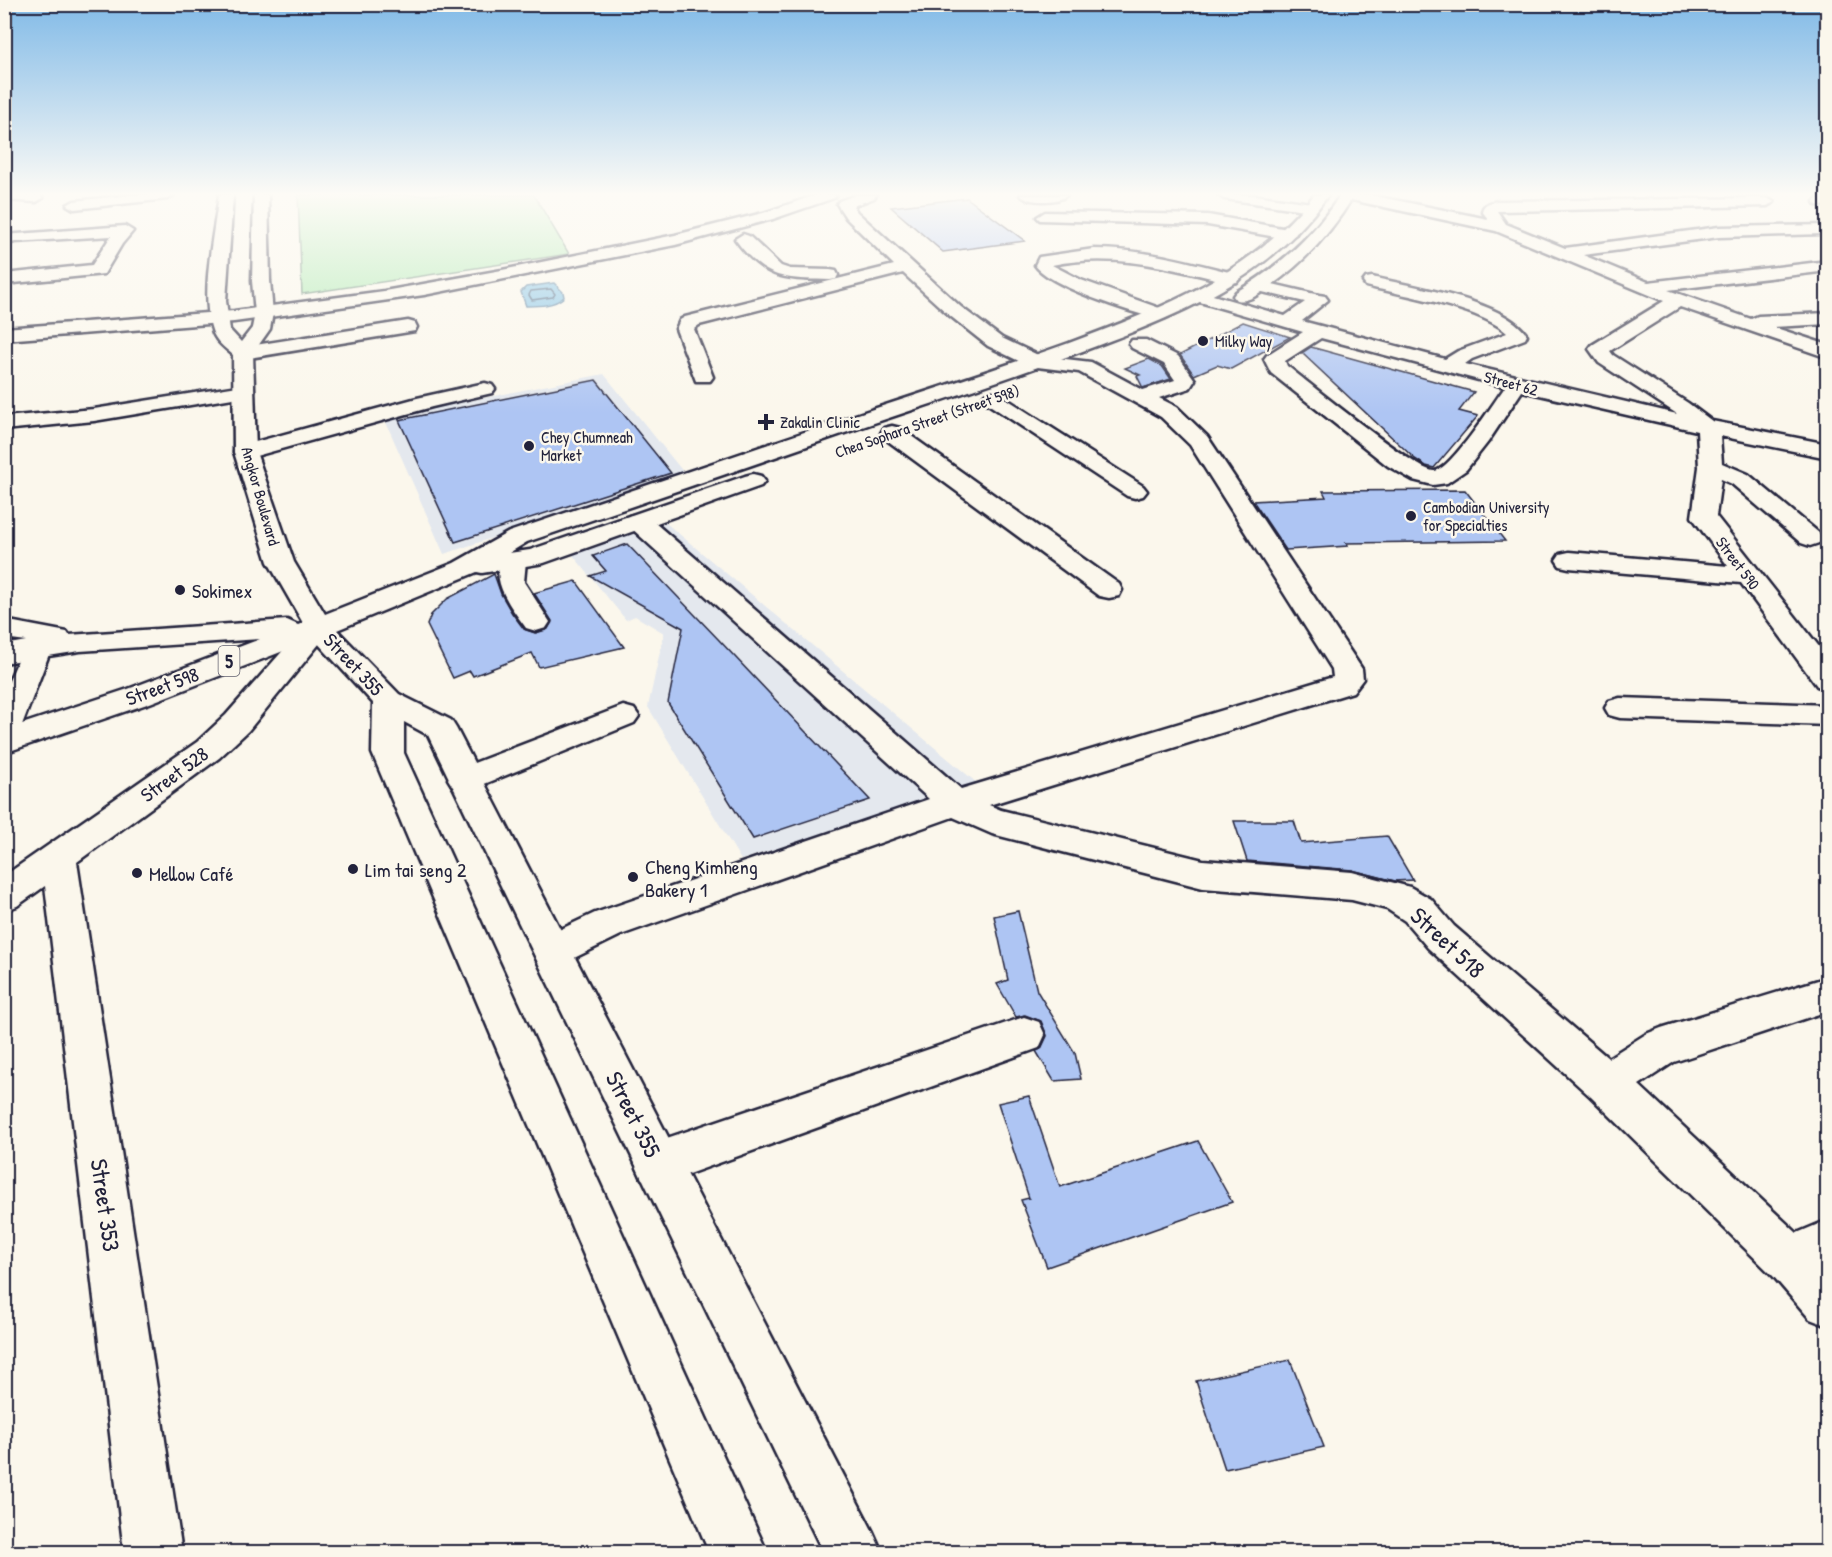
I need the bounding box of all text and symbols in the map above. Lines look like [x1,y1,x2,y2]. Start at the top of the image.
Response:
place label: Milky Way [1215,330,1273,352]
marker: Milky Way [1196,334,1210,348]
street label: Street 62 [1482,365,1541,401]
street label: Chea Sophara Street (Street 598) [832,379,1022,463]
place label: Zakalin Clinic [780,411,860,433]
marker: Zakalin Clinic [757,413,775,431]
place label: Chey Chumneah Market [541,426,633,466]
marker: Chey Chumneah Market [522,439,536,453]
street label: Angkor Boulevard [236,444,286,548]
place label: Cambodian University for Specialties [1423,496,1550,536]
marker: Cambodian University for Specialties [1404,509,1418,523]
street label: Street 590 [1711,532,1765,594]
place label: Sokimex [192,577,253,604]
marker: Sokimex [173,583,187,597]
street label: Street 355 [318,627,391,702]
road number: 5 [218,646,240,676]
street label: Street 598 [122,660,202,712]
street label: Street 528 [135,740,213,808]
place label: Cheng Kimheng Bakery 1 [645,853,758,903]
place label: Lim tai seng 2 [365,856,467,883]
place label: Mellow Café [149,860,233,887]
marker: Lim tai seng 2 [346,862,360,876]
marker: Mellow Café [130,866,144,880]
marker: Cheng Kimheng Bakery 1 [626,870,640,884]
street label: Street 518 [1404,899,1492,985]
street label: Street 355 [599,1066,669,1162]
street label: Street 353 [84,1157,128,1253]

